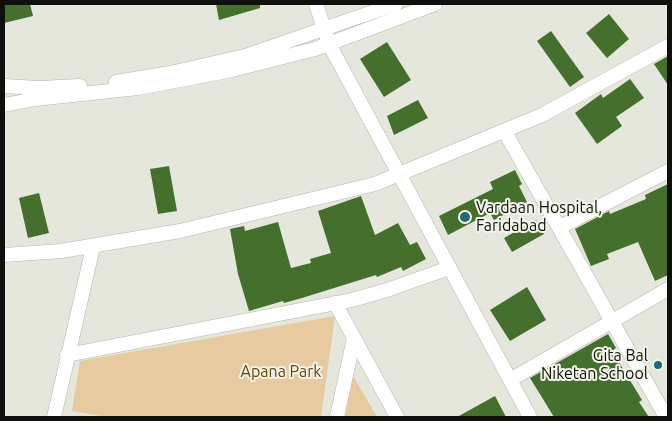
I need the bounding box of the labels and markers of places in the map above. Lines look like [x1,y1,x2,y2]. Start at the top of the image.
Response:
place label: Vardaan Hospital, Faridabad [476,198,602,236]
marker: Vardaan Hospital, Faridabad [458,210,472,224]
place label: Gita Bal Niketan School [541,346,648,384]
marker: Gita Bal Niketan School [652,359,664,371]

